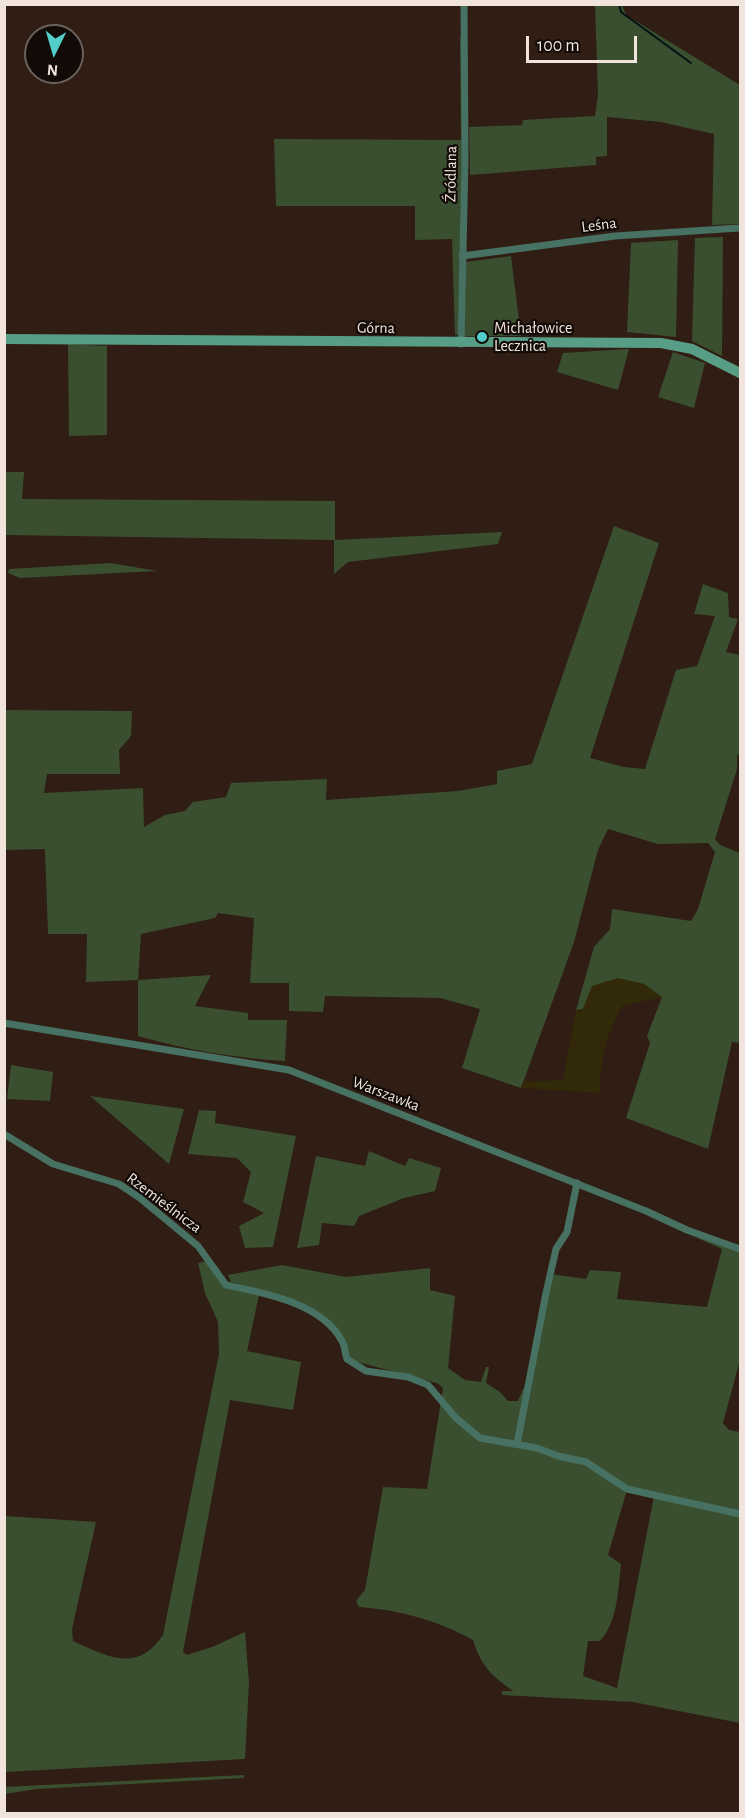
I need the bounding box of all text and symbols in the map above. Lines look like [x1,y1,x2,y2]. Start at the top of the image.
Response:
north arrow [24,24,84,84]
scale bar [529,24,640,62]
text: 100 m [537,37,580,55]
text: N [46,61,59,78]
street label: Źródlana [441,146,461,202]
street label: Leśna [580,213,618,237]
street label: Górna [357,318,395,338]
place label: Michałowice Lecznica [494,318,572,356]
marker: Michałowice Lecznica [475,330,489,344]
street label: Warszawka [350,1072,422,1116]
street label: Rzemieślnicza [123,1169,205,1237]

